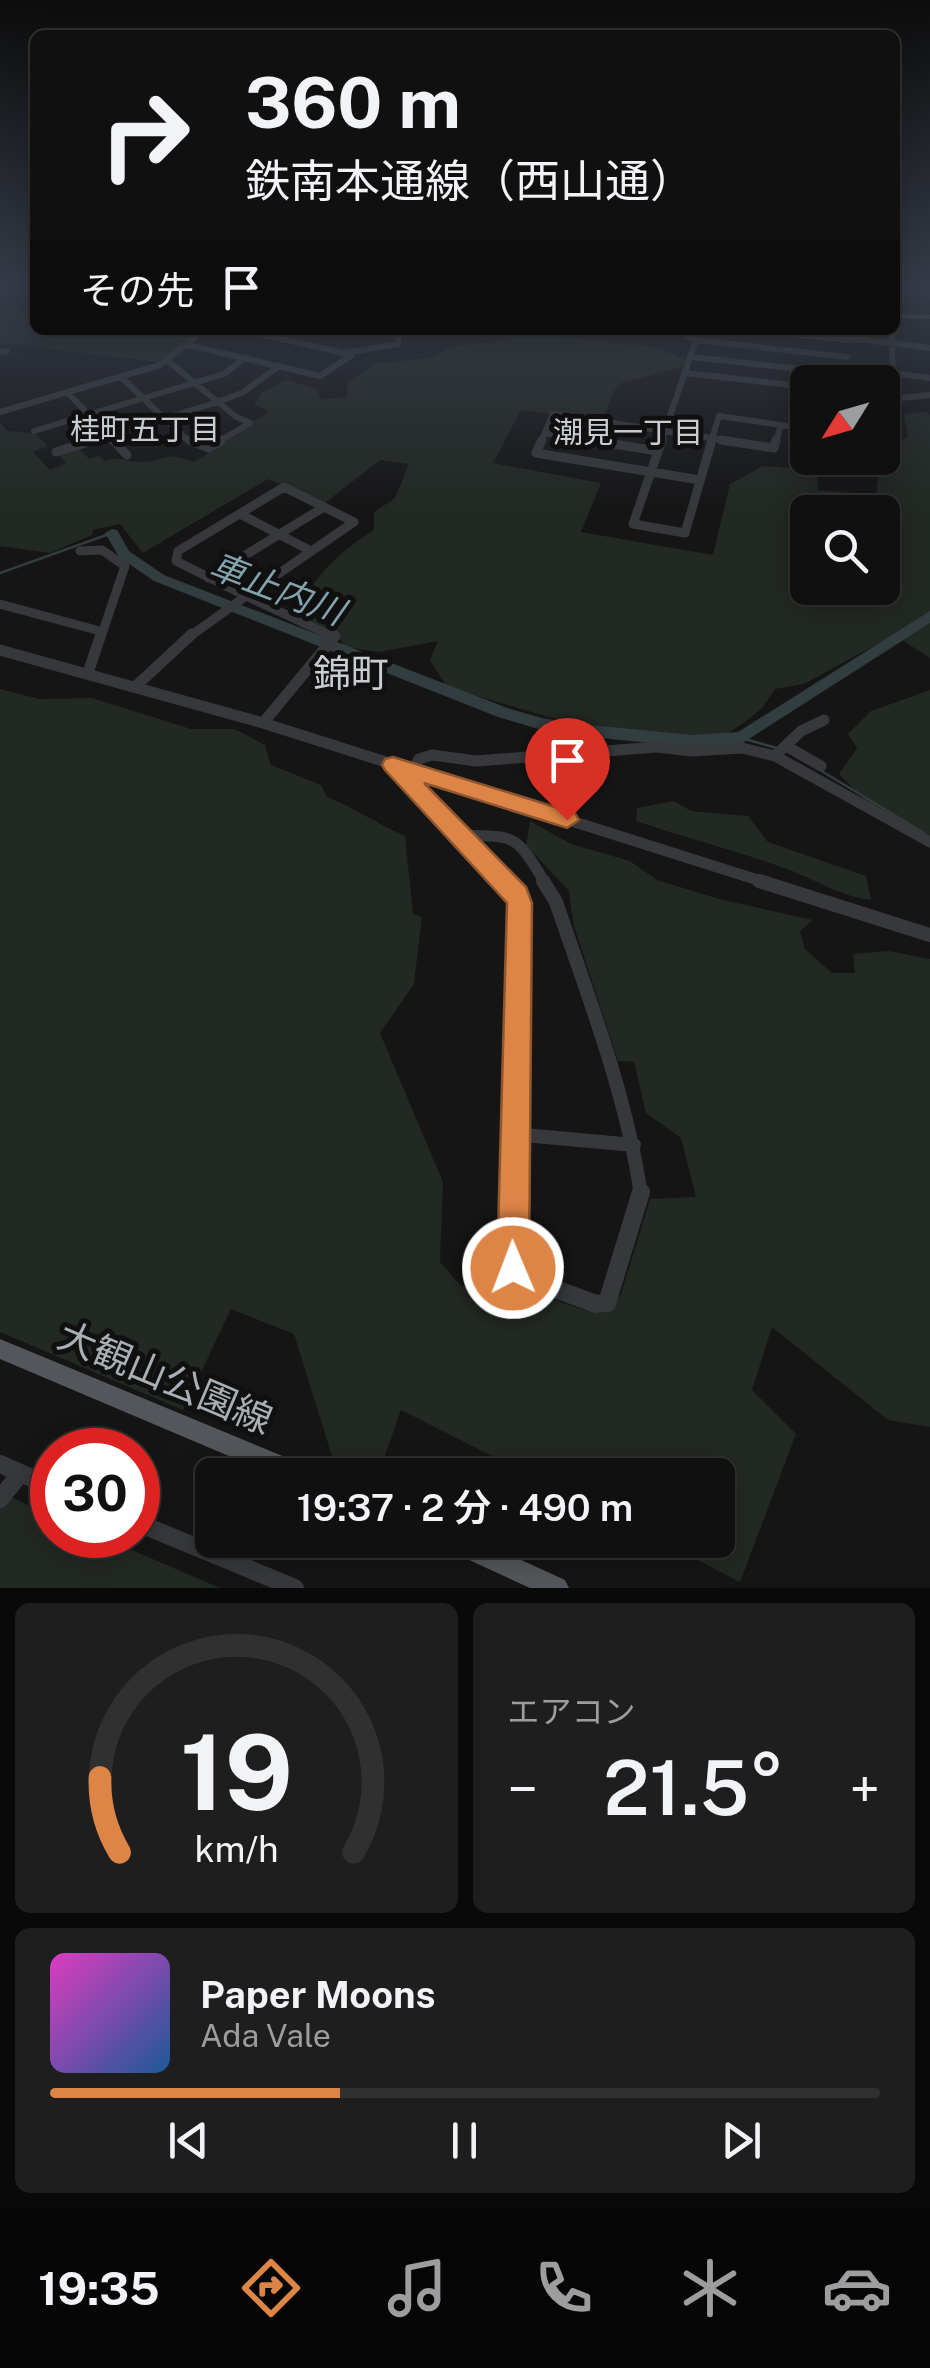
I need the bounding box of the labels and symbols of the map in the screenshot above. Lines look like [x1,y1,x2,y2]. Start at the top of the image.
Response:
north arrow [790,365,900,475]
district label: 桂町五丁目 [70,411,220,447]
district label: 潮見一丁目 [553,414,703,450]
water label: 車止内川 [204,544,354,634]
district label: 錦町 [313,651,389,696]
pin [525,718,610,821]
position arrow [461,1216,565,1320]
street label: 大観山公園線 [51,1312,279,1443]
speed limit sign: 30 [30,1428,160,1558]

